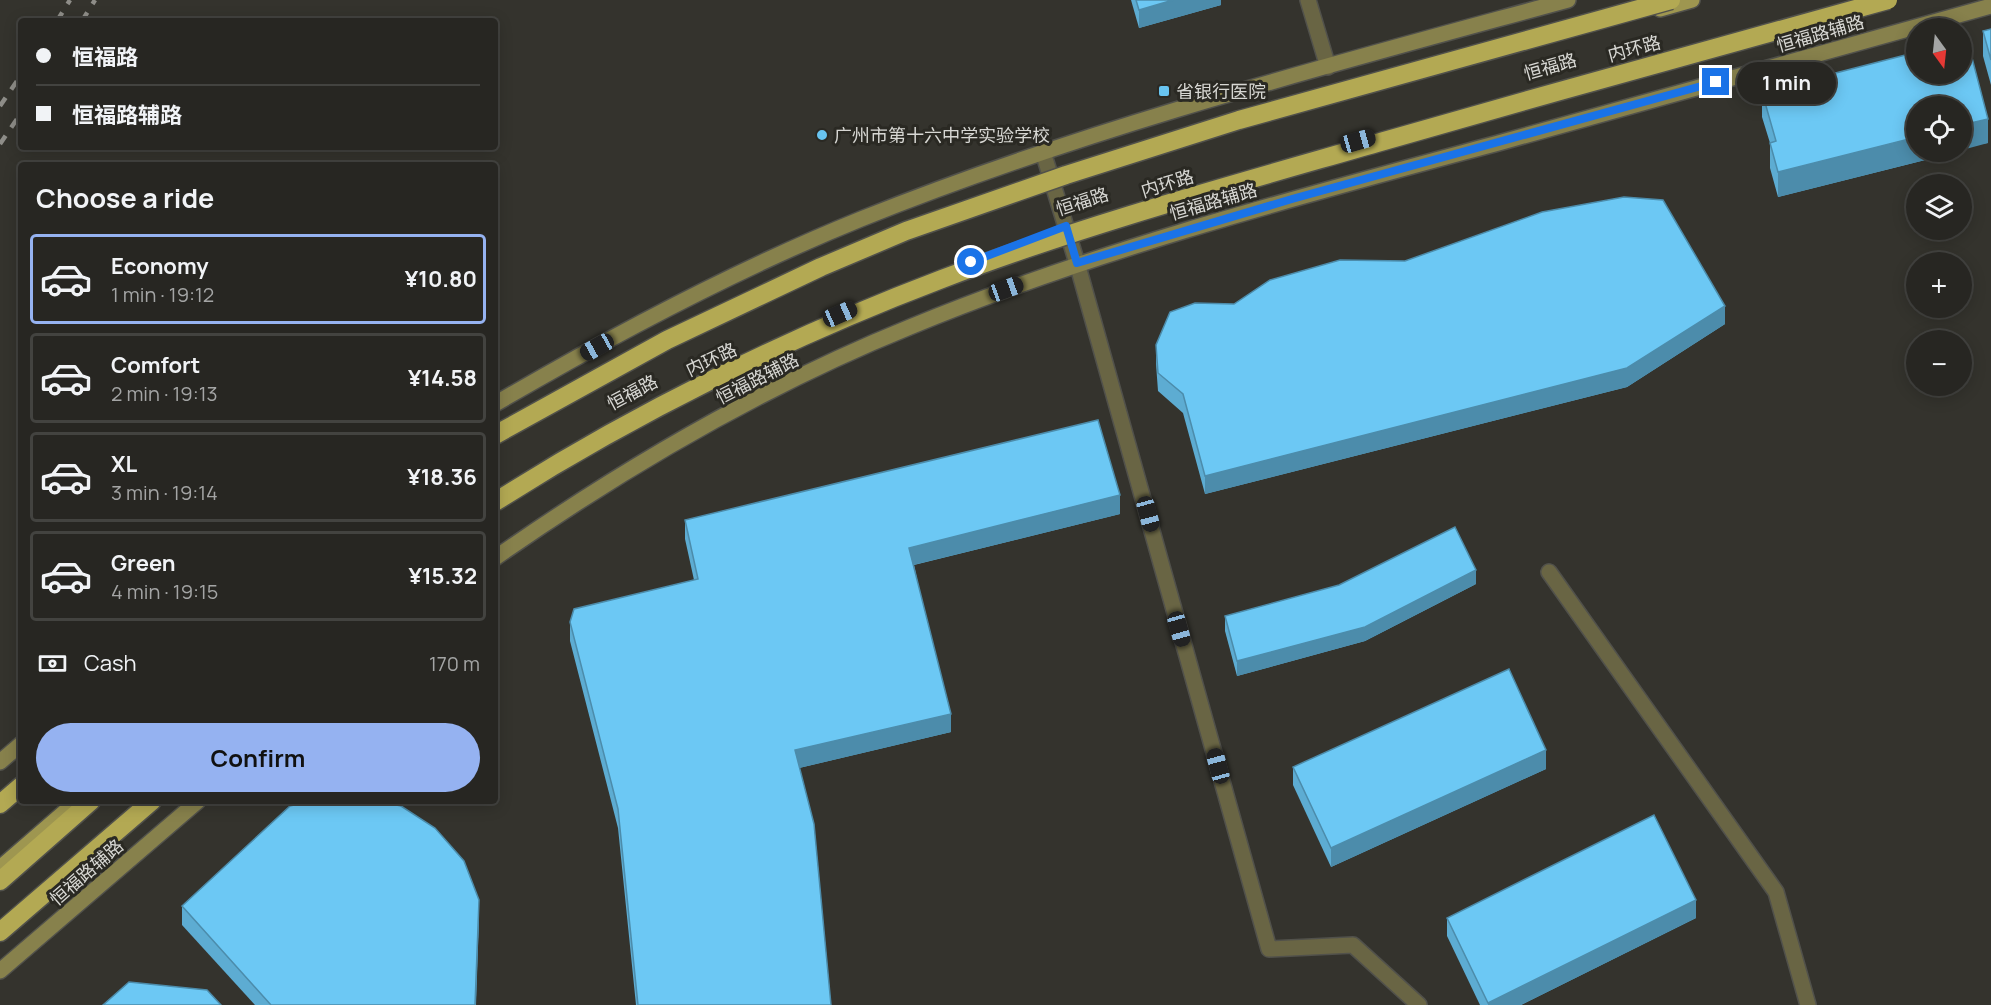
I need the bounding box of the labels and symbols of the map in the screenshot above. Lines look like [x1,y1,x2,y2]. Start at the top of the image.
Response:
street label: 恒福路辅路 [1773,9,1867,57]
north arrow [1906,18,1972,84]
street label: 内环路 [1605,29,1663,67]
street label: 恒福路 [1521,47,1579,85]
callout: 1 min [1737,61,1836,103]
route end [1702,68,1729,95]
place label: 省银行医院 [1176,79,1266,103]
marker: 省银行医院 [1157,84,1171,98]
place label: 广州市第十六中学实验学校 [834,123,1050,147]
car [1338,127,1378,155]
marker: 广州市第十六中学实验学校 [815,128,829,142]
street label: 内环路 [1138,164,1196,202]
street label: 恒福路辅路 [1166,177,1260,225]
street label: 恒福路 [1053,181,1111,221]
route start [957,248,984,275]
car [986,274,1026,304]
car [820,298,860,330]
car [577,330,617,364]
street label: 内环路 [681,337,741,381]
street label: 恒福路辅路 [711,347,803,409]
street label: 恒福路 [603,369,661,415]
car [1135,494,1161,534]
car [1165,609,1193,649]
car [1205,746,1231,786]
street label: 恒福路辅路 [44,833,128,911]

